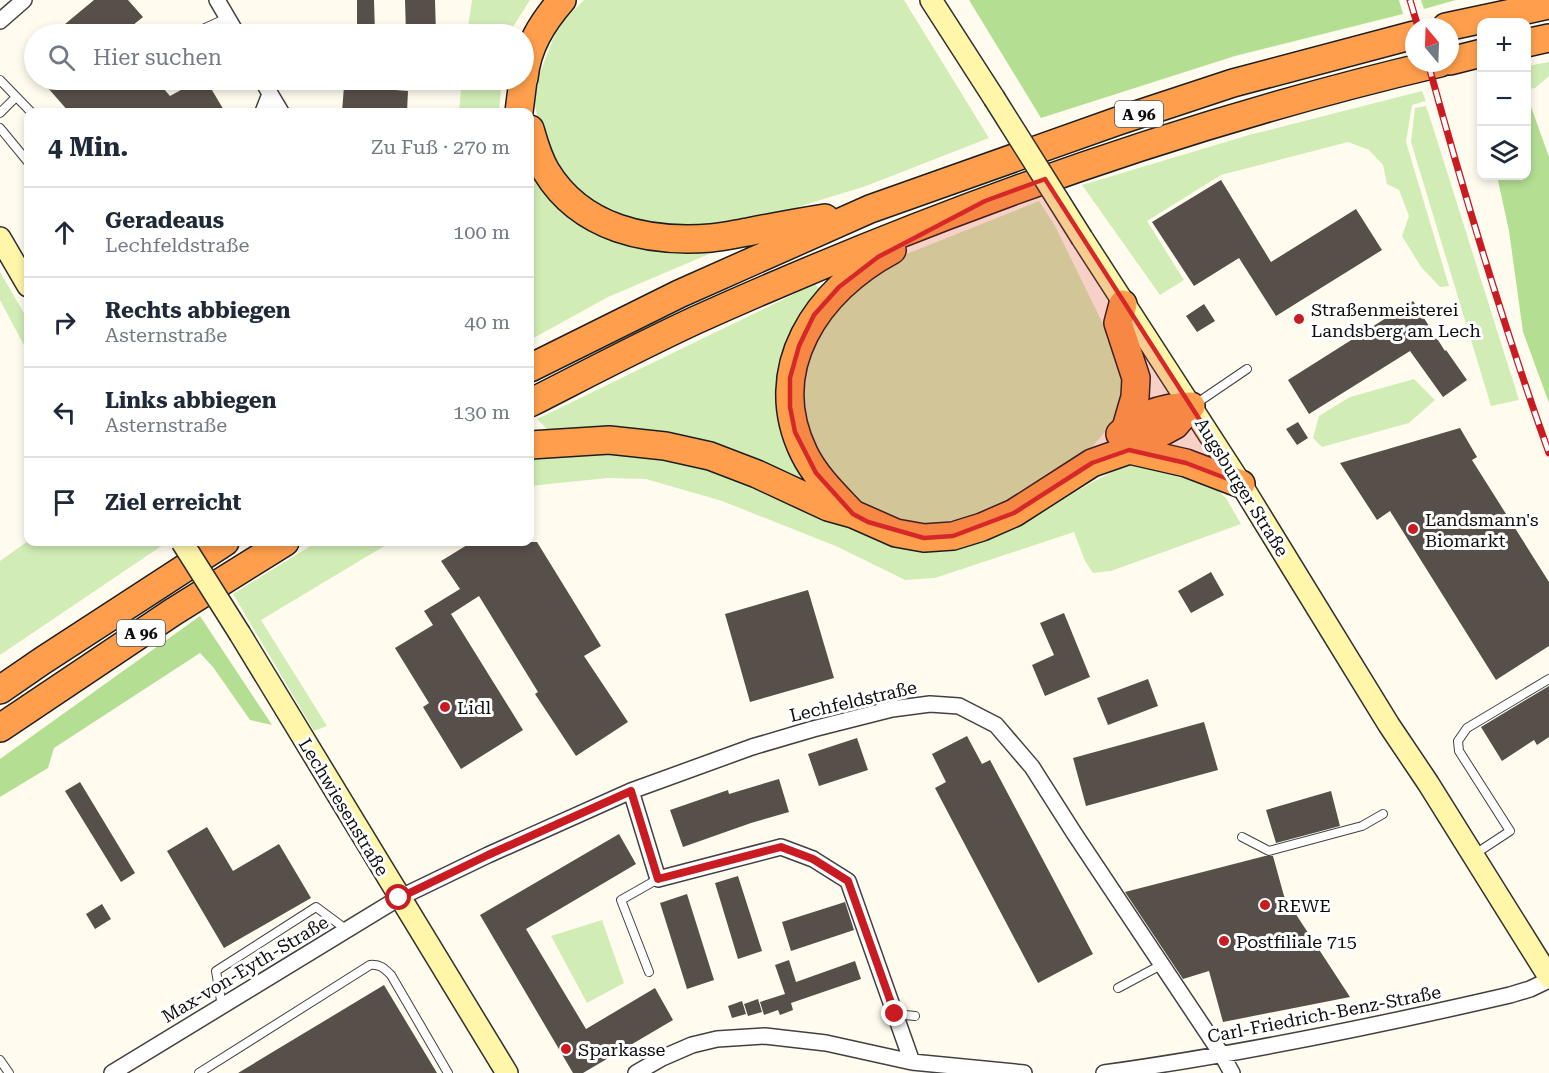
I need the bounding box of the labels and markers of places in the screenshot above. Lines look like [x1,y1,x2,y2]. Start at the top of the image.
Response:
place label: Straßenmeisterei Landsberg am Lech [1311,299,1481,341]
marker: Straßenmeisterei Landsberg am Lech [1292,312,1306,326]
place label: Landsmann's Biomarkt [1425,509,1538,551]
marker: Landsmann's Biomarkt [1406,522,1420,536]
place label: Lidl [457,697,491,718]
marker: Lidl [438,700,452,714]
place label: REWE [1277,895,1331,916]
marker: REWE [1258,898,1272,912]
place label: Postfiliale 715 [1236,931,1357,952]
marker: Postfiliale 715 [1217,934,1231,948]
place label: Sparkasse [578,1039,665,1060]
marker: Sparkasse [559,1042,573,1056]

